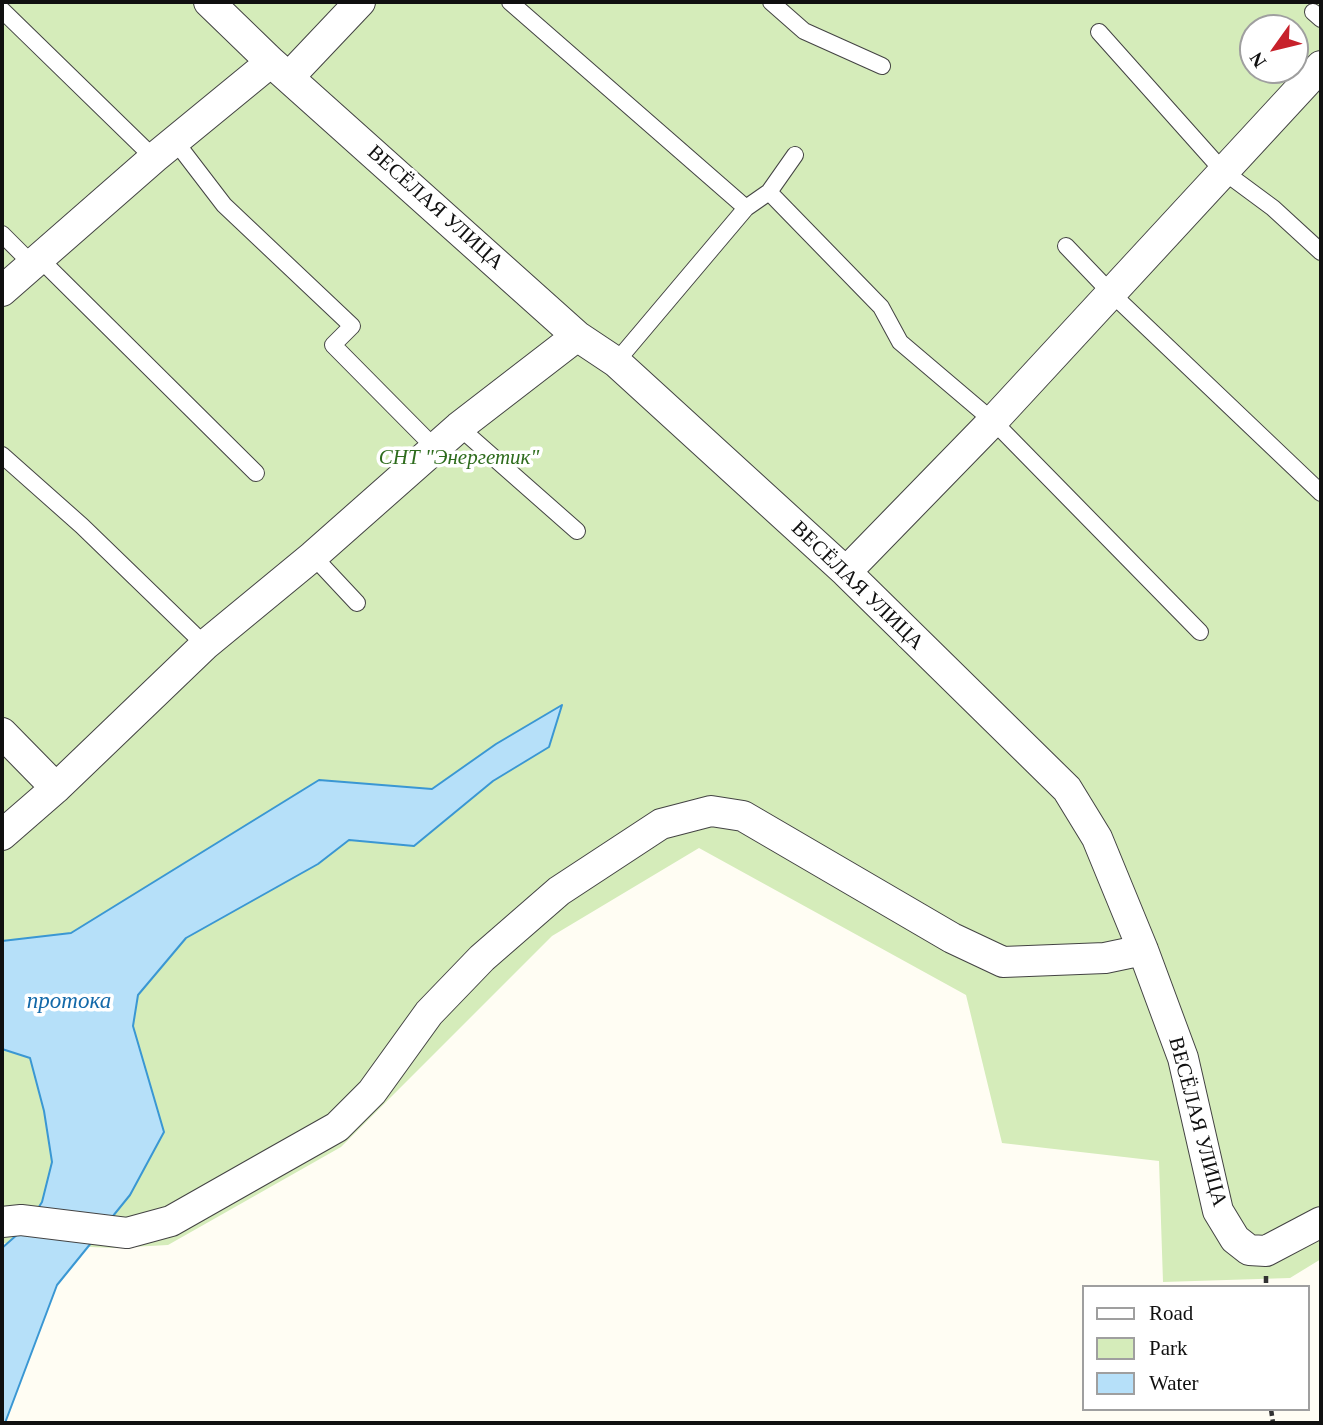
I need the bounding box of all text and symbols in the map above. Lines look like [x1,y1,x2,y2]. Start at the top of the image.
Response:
north arrow [1239,14,1309,84]
text: N [1245,48,1270,71]
street label: ВЕСЁЛАЯ УЛИЦА [362,140,508,276]
park label: СНТ "Энергетик" [379,445,539,471]
street label: ВЕСЁЛАЯ УЛИЦА [785,516,929,656]
water label: протока [27,988,111,1016]
street label: ВЕСЁЛАЯ УЛИЦА [1162,1034,1232,1210]
legend [1082,1285,1309,1411]
text: Road [1149,1301,1193,1325]
text: Park [1149,1336,1188,1360]
text: Water [1149,1371,1199,1395]

